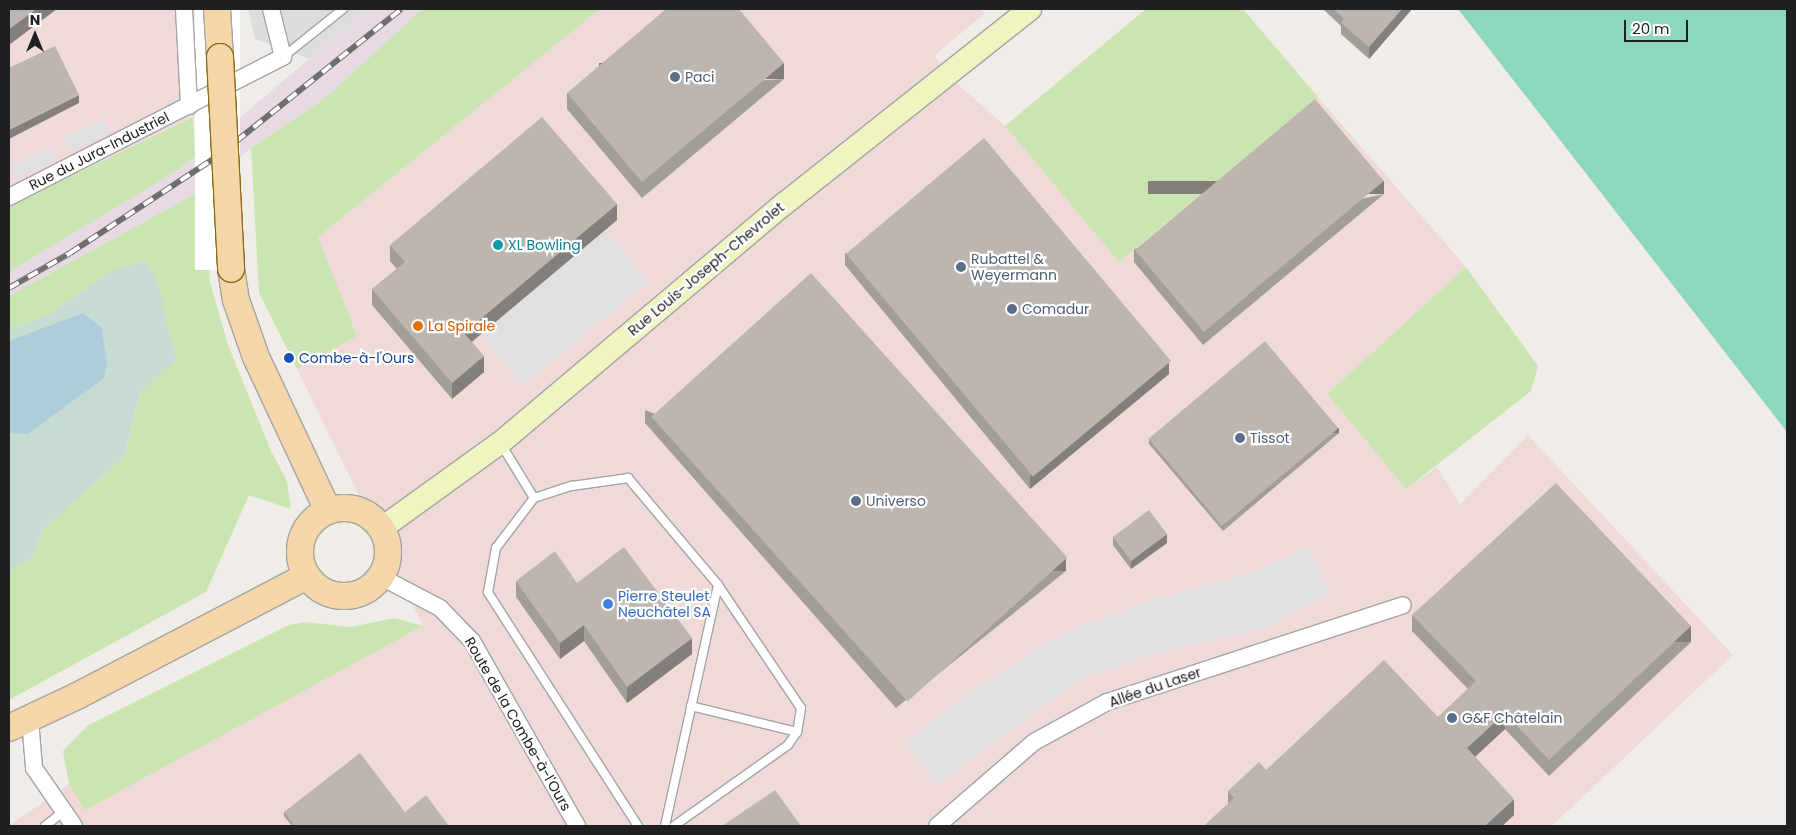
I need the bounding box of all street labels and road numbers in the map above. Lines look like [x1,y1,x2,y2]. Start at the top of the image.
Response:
street label: Rue du Jura-Industriel [26,108,172,194]
street label: Rue Louis-Joseph-Chevrolet [625,199,787,339]
street label: Route de la Combe-à-l'Ours [461,634,575,814]
street label: Allée du Laser [1107,663,1203,711]

